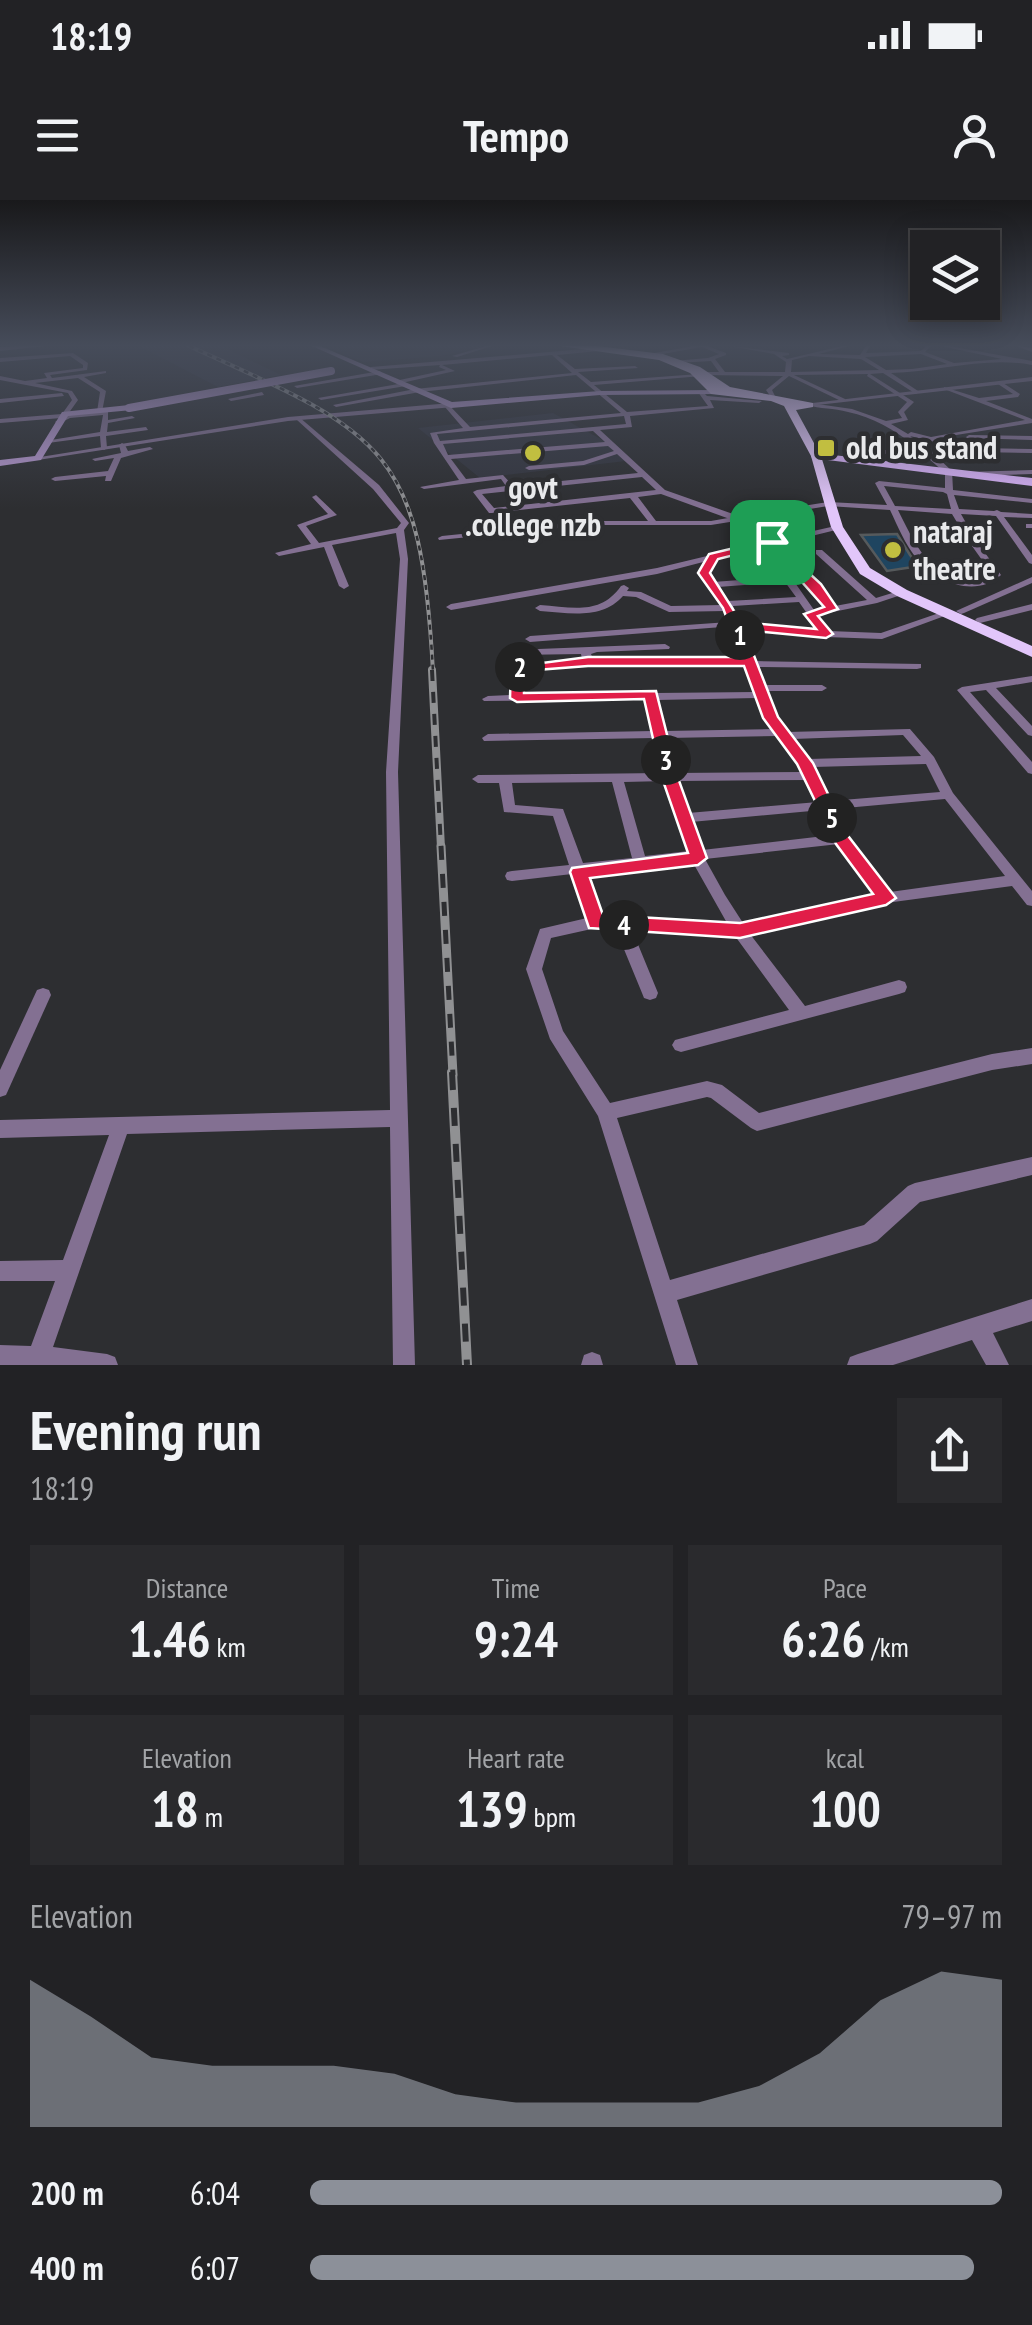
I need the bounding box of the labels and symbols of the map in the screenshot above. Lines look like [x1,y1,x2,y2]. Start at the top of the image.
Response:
place label: old bus stand [846,426,997,468]
marker: old bus stand [815,437,837,459]
marker: govt .college nzb [522,442,544,464]
place label: govt .college nzb [465,466,601,545]
pin [730,500,815,585]
place label: nataraj theatre [913,510,996,589]
marker: nataraj theatre [882,539,904,561]
pin: 1 [715,610,765,660]
pin: 2 [495,642,545,692]
pin: 3 [641,735,691,785]
pin: 5 [807,793,857,843]
pin: 4 [599,900,649,950]

